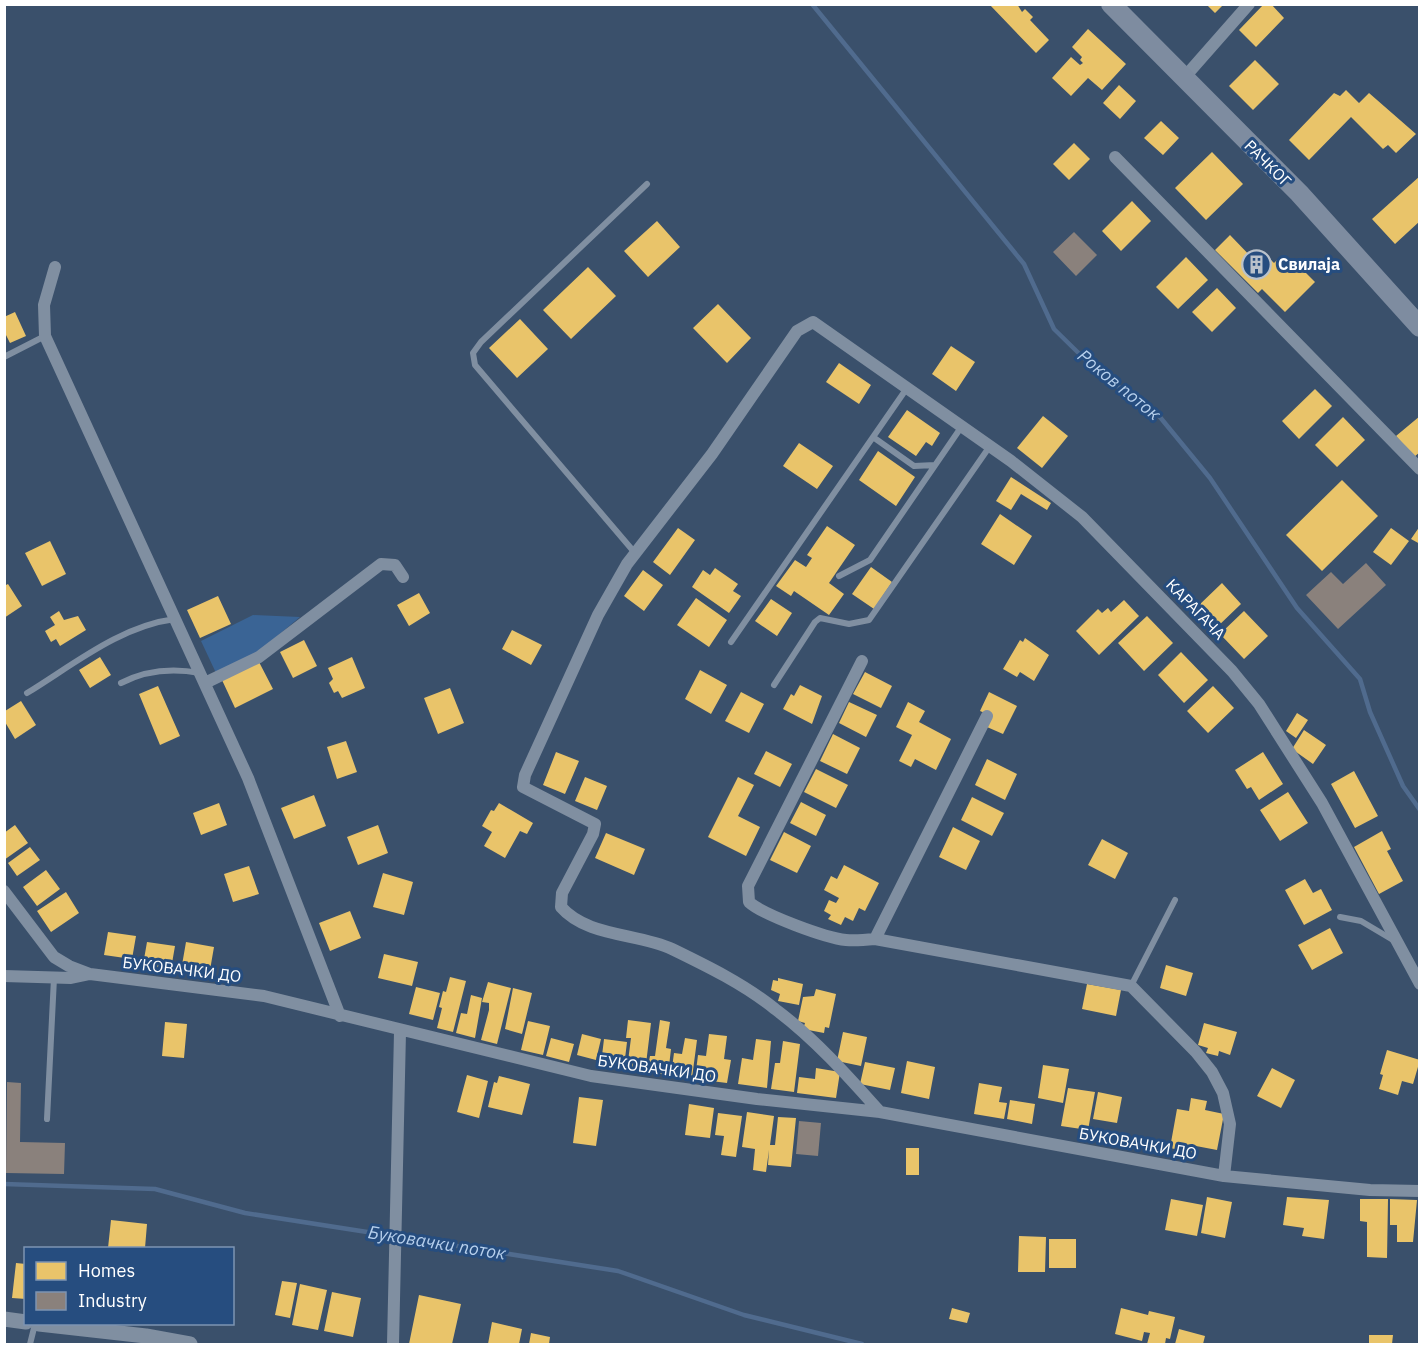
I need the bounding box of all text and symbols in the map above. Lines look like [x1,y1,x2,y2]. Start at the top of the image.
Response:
street label: РАЧКОГ [1240,135,1296,191]
building icon: Свилаја [1241,248,1273,280]
place label: Свилаја [1278,254,1340,274]
water label: Роков поток [1073,344,1166,425]
street label: КАРАГАЧА [1162,574,1230,644]
street label: БУКОВАЧКИ ДО [122,952,242,986]
street label: БУКОВАЧКИ ДО [597,1050,717,1086]
street label: БУКОВАЧКИ ДО [1078,1123,1198,1163]
water label: Буковачки поток [367,1220,508,1265]
legend [24,1247,234,1325]
text: Homes [78,1259,135,1282]
text: Industry [78,1289,147,1312]

